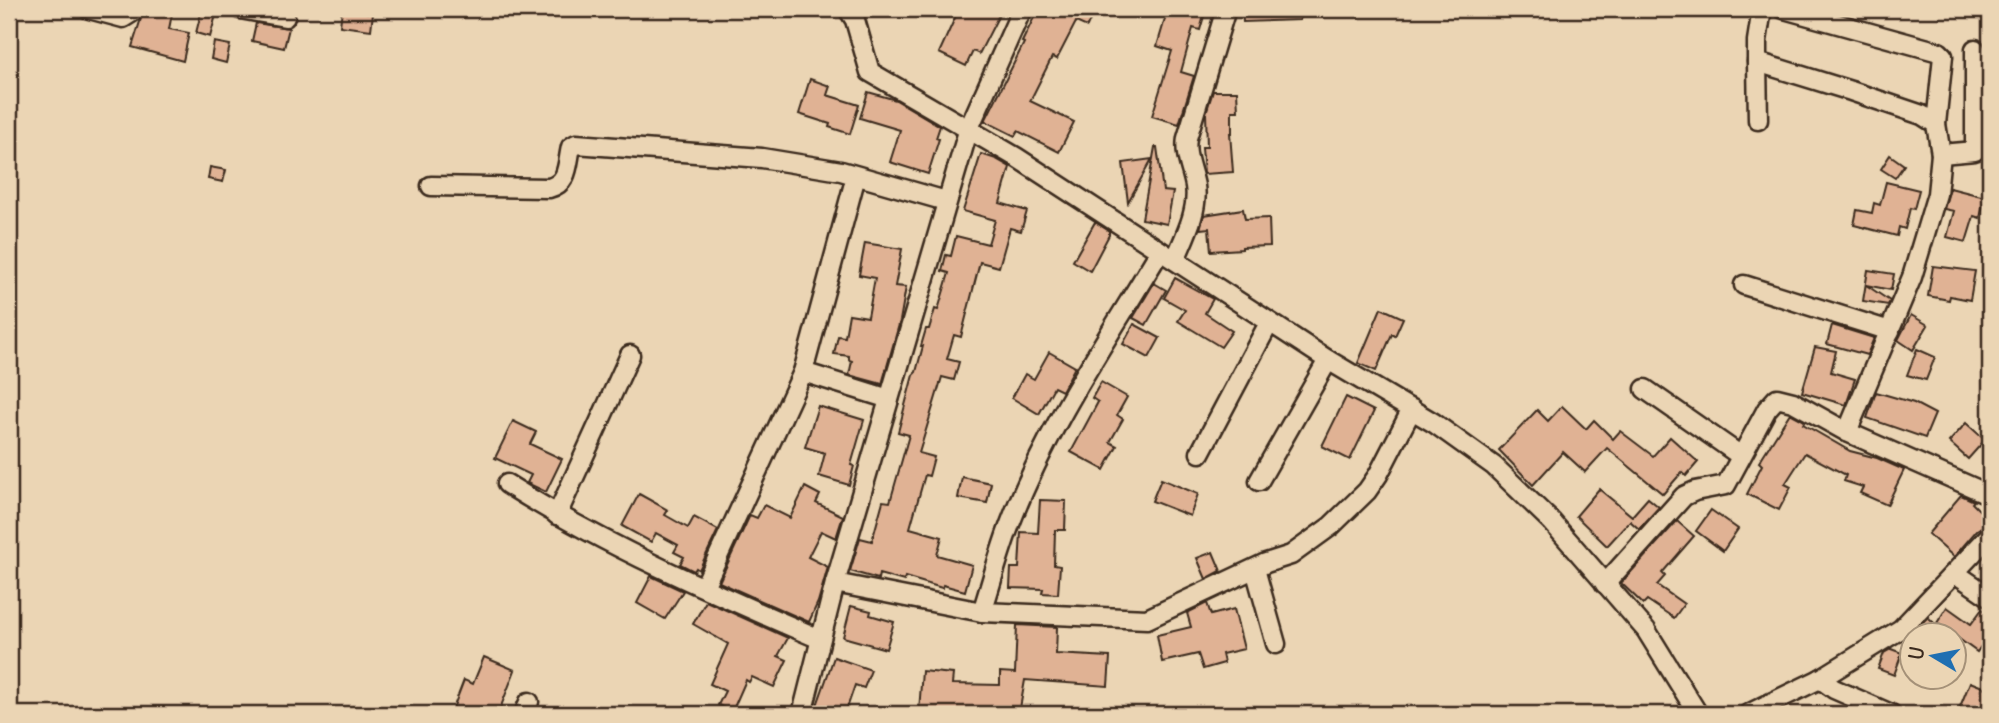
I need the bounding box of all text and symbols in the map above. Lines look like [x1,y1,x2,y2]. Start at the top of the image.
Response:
north arrow [1898,622,1968,692]
text: U [1903,645,1929,662]

